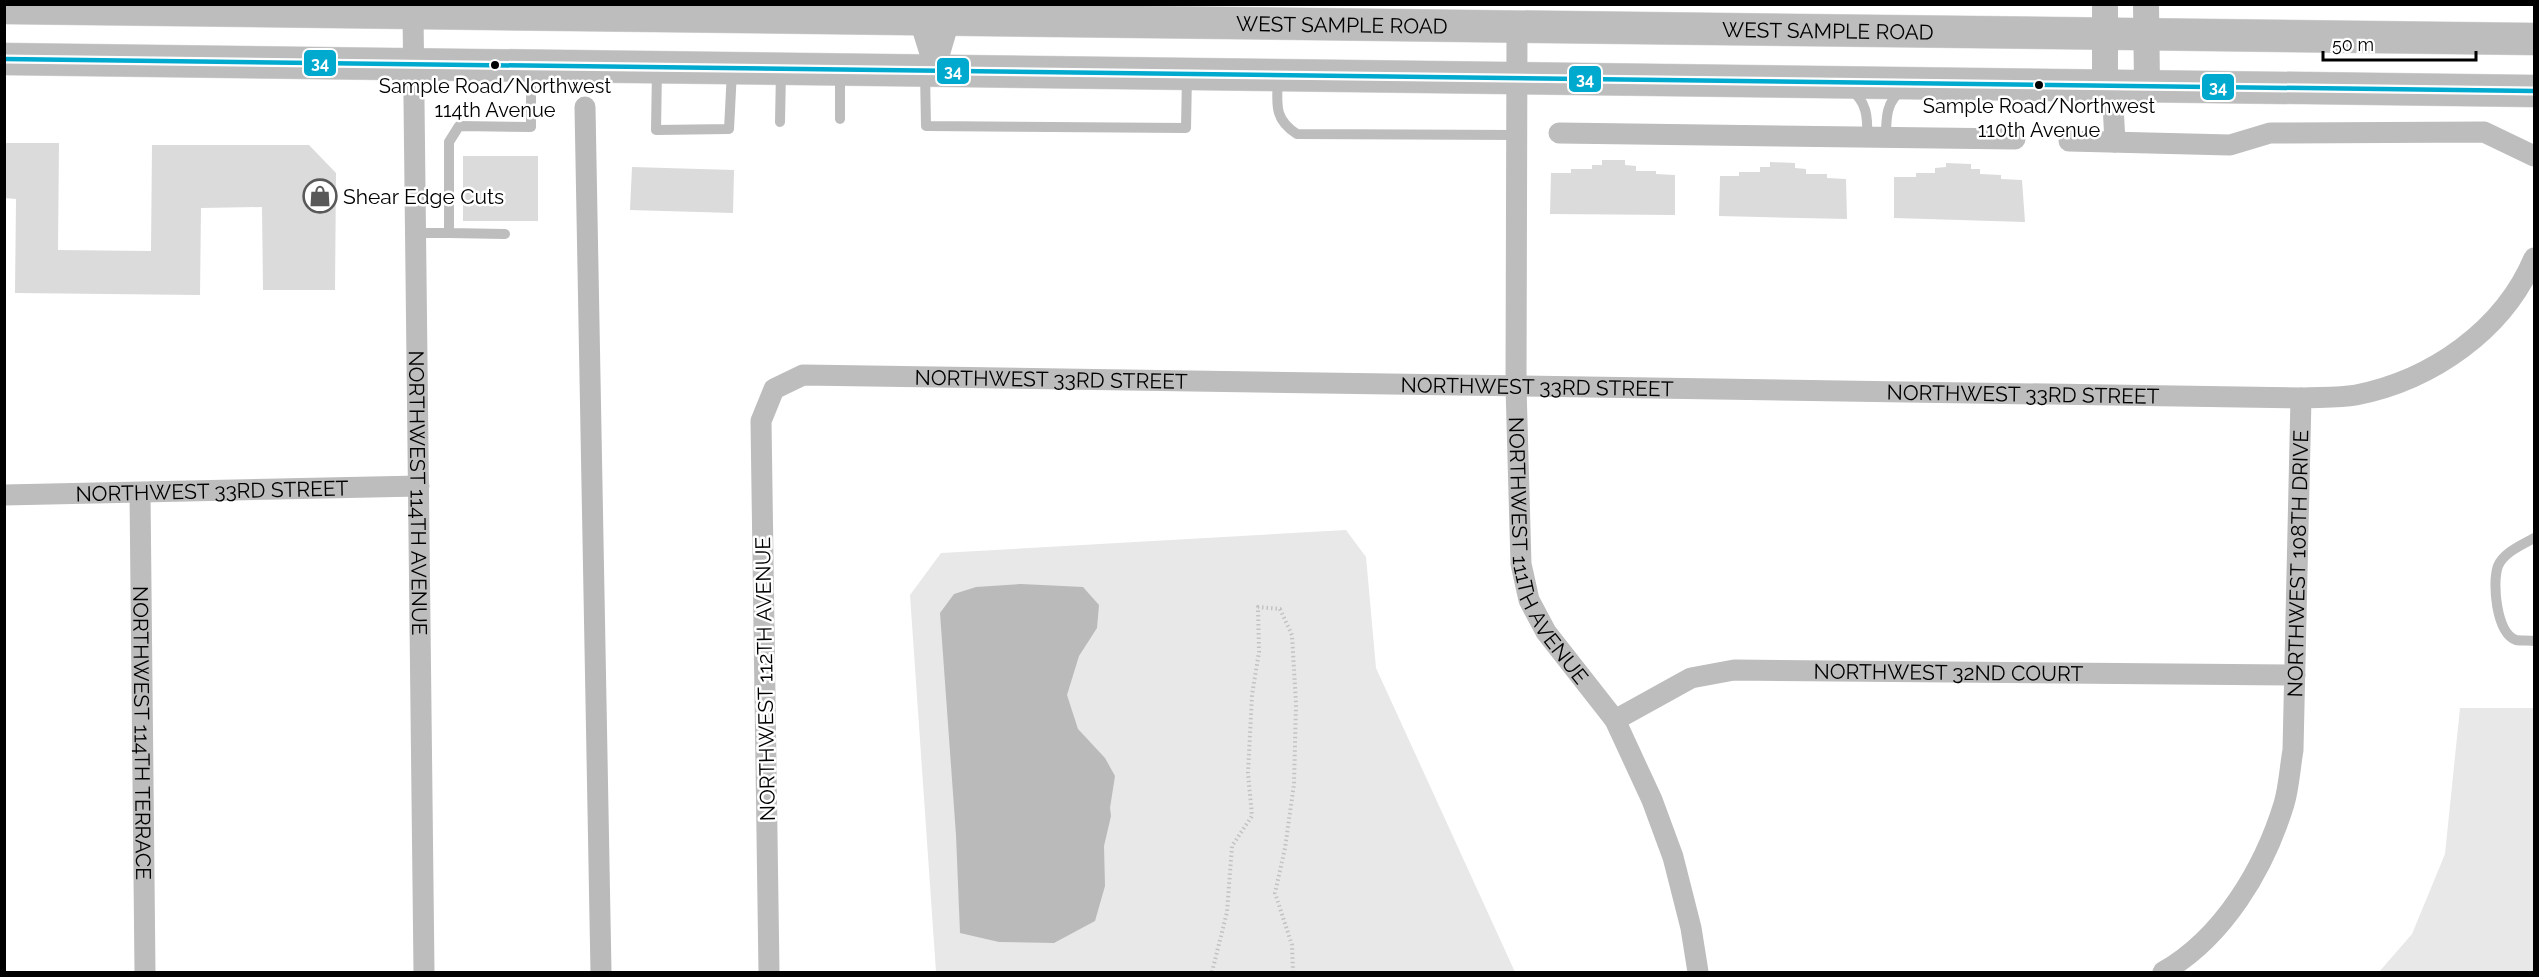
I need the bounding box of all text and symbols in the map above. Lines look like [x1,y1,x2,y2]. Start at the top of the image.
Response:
street label: WEST SAMPLE ROAD [1236,11,1448,38]
street label: WEST SAMPLE ROAD [1722,17,1934,44]
scale bar [2323,24,2476,62]
text: 50 m [2332,34,2374,55]
line badge: 34 [303,49,337,77]
text: 34 [311,54,329,73]
line badge: 34 [936,57,970,85]
marker: Sample Road/Northwest 114th Avenue [489,59,501,71]
text: 34 [944,62,962,81]
line badge: 34 [1568,65,1602,93]
text: 34 [1576,70,1594,89]
line badge: 34 [2201,73,2235,101]
place label: Sample Road/Northwest 114th Avenue [379,74,611,122]
text: 34 [2209,78,2227,97]
marker: Sample Road/Northwest 110th Avenue [2033,79,2045,91]
place label: Sample Road/Northwest 110th Avenue [1923,94,2155,142]
shop icon: Shear Edge Cuts [302,178,338,214]
place label: Shear Edge Cuts [343,184,504,209]
street label: NORTHWEST 114TH AVENUE [404,350,433,636]
street label: NORTHWEST 33RD STREET [914,364,1188,393]
street label: NORTHWEST 33RD STREET [1400,372,1674,401]
street label: NORTHWEST 33RD STREET [1886,379,2160,408]
street label: NORTHWEST 111TH AVENUE [1504,416,1594,689]
street label: NORTHWEST 108TH DRIVE [2282,429,2313,698]
street label: NORTHWEST 33RD STREET [75,475,349,506]
street label: NORTHWEST 112TH AVENUE [750,537,780,821]
street label: NORTHWEST 114TH TERRACE [128,586,157,880]
street label: NORTHWEST 32ND COURT [1813,658,2084,686]

